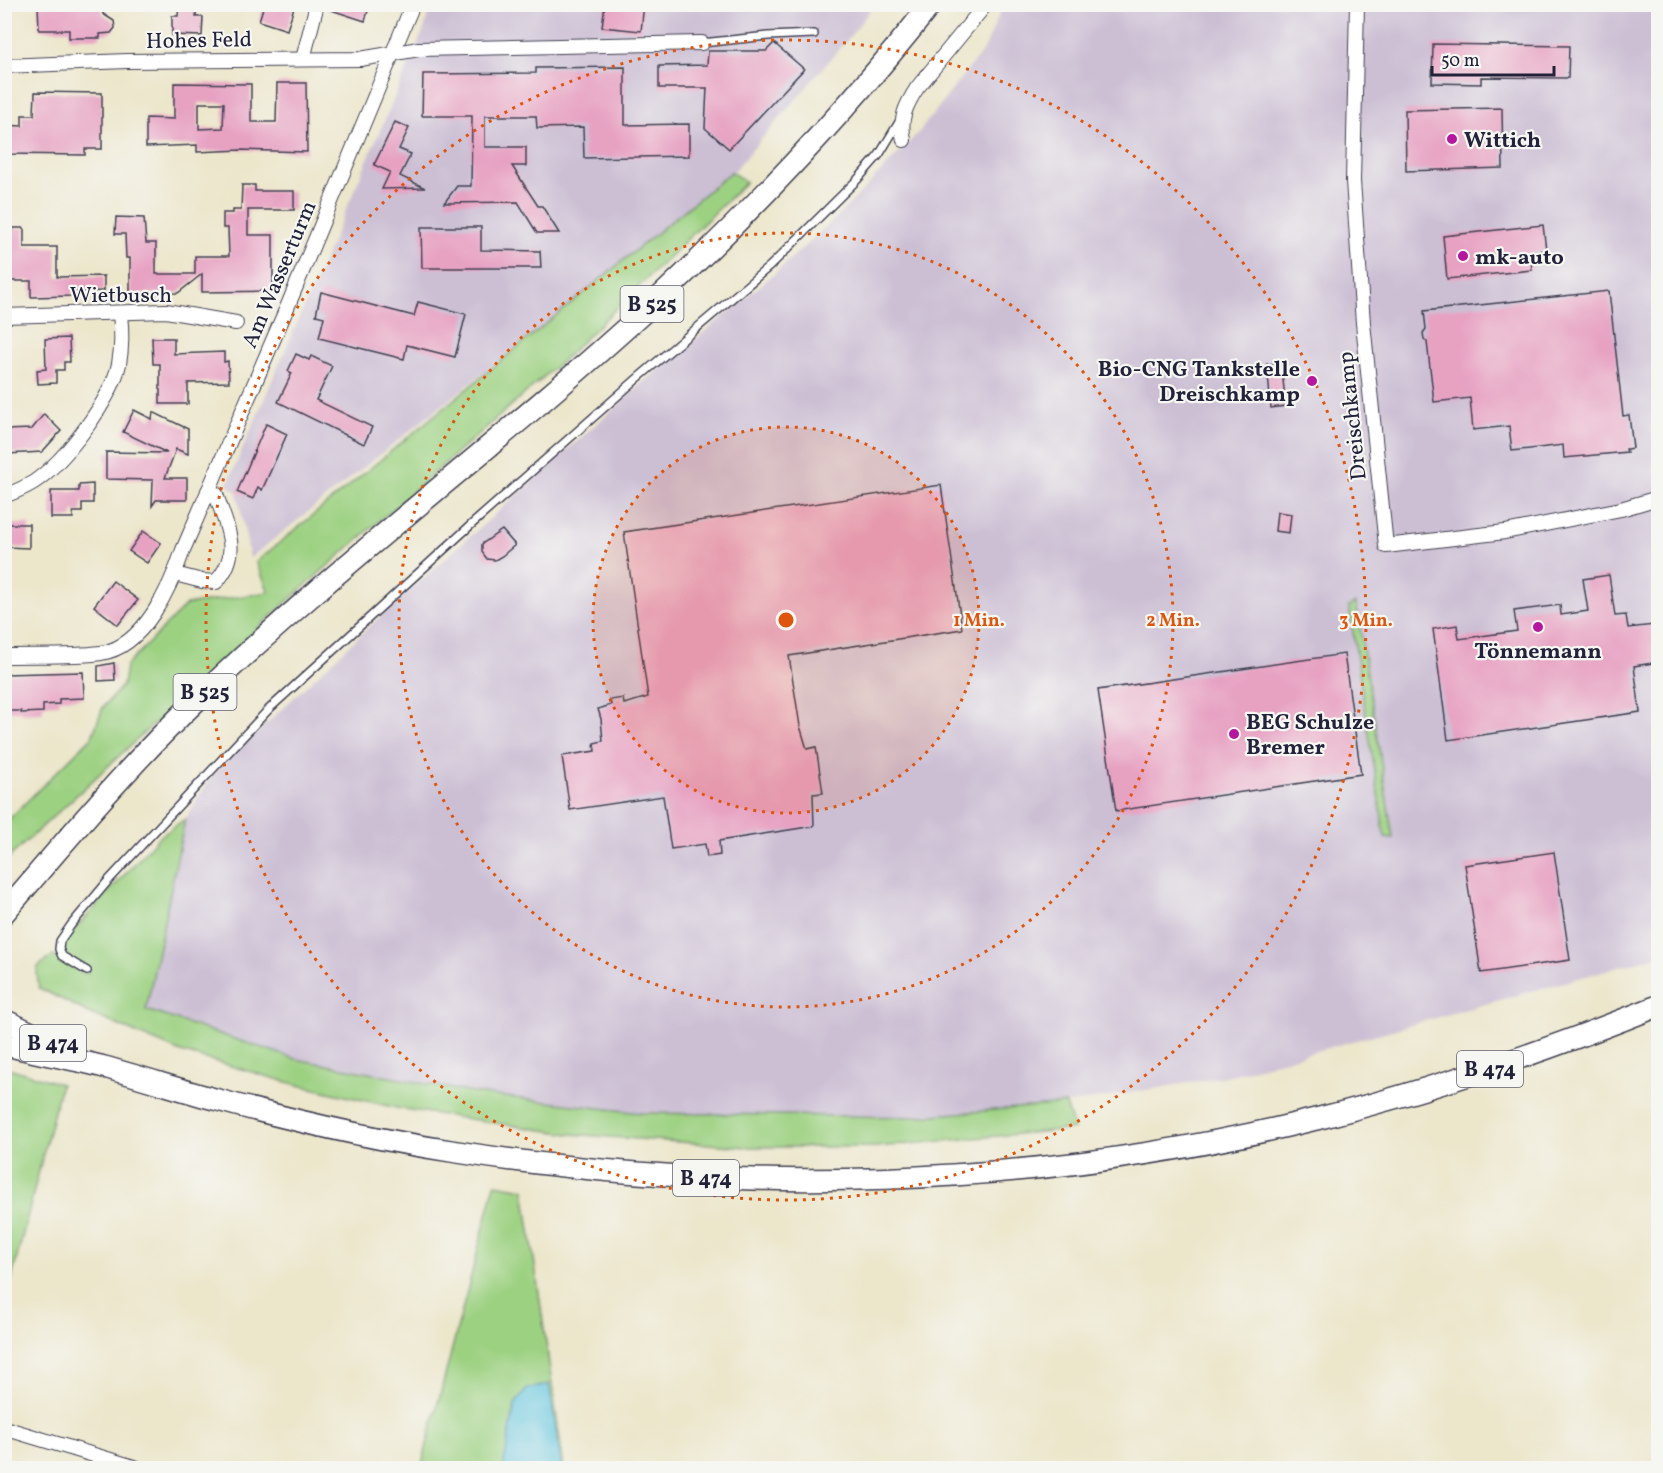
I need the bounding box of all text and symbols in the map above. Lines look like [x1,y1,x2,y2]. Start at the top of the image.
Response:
street label: Hohes Feld [146,25,252,58]
scale bar [1432,39,1554,77]
text: 50 m [1441,49,1480,74]
place label: Wittich [1464,126,1541,157]
marker: Wittich [1445,132,1459,146]
street label: Am Wasserturm [235,196,325,354]
place label: mk-auto [1475,243,1564,274]
marker: mk-auto [1456,249,1470,263]
street label: Wietbusch [70,281,172,312]
road number: B 525 [620,286,684,322]
street label: Dreischkamp [1331,350,1376,482]
place label: Bio-CNG Tankstelle Dreischkamp [1098,355,1300,411]
marker: Bio-CNG Tankstelle Dreischkamp [1305,374,1319,388]
text: 1 Min. [953,609,1005,634]
text: 2 Min. [1146,609,1200,634]
text: 3 Min. [1339,609,1393,634]
centre of rings [776,610,796,630]
marker: Tönnemann [1531,620,1545,634]
place label: Tönnemann [1474,637,1602,668]
road number: B 525 [174,674,236,710]
place label: BEG Schulze Bremer [1246,708,1374,764]
marker: BEG Schulze Bremer [1227,727,1241,741]
road number: B 474 [20,1025,86,1061]
road number: B 474 [1457,1051,1523,1087]
road number: B 474 [673,1160,739,1196]

